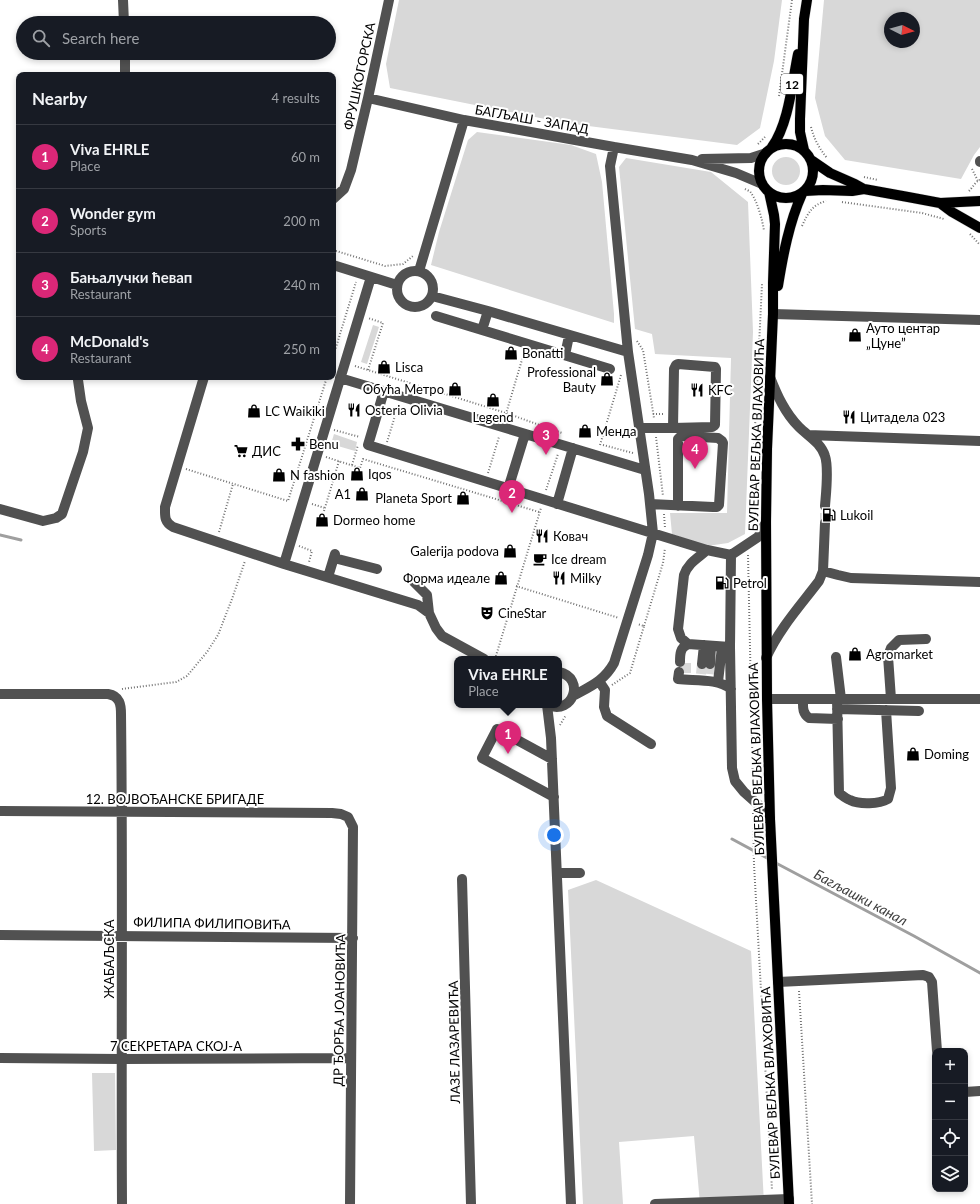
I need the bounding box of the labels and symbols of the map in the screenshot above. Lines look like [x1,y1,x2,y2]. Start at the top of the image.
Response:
north arrow [884,12,920,48]
street label: ФРУШКОГОРСКА [340,20,378,131]
road number: 12 [781,74,803,94]
street label: БАГЉАШ - ЗАПАД [474,101,590,137]
place label: Ауто центар „Цуне” [866,320,940,351]
shop icon: Ауто центар „Цуне” [847,327,863,343]
street label: БУЛЕВАР ВЕЉКА ВЛАХОВИЋА [745,338,767,532]
shop icon: Bonatti [503,345,519,361]
place label: Bonatti [522,345,563,361]
shop icon: Lisca [376,359,392,375]
place label: Lisca [395,359,423,375]
place label: Professional Bauty [527,364,596,395]
shop icon: Professional Bauty [599,371,615,387]
place label: Обућа Метро [363,381,444,397]
shop icon: Обућа Метро [447,381,463,397]
restaurant icon: KFC [689,382,705,398]
place label: KFC [708,382,733,398]
shop icon: Legend [485,392,501,408]
restaurant icon: Osteria Olivia [346,402,362,418]
place label: Osteria Olivia [365,402,443,418]
shop icon: LC Waikiki [246,403,262,419]
place label: LC Waikiki [265,403,325,419]
place label: Legend [472,409,514,425]
restaurant icon: Цитадела 023 [841,409,857,425]
place label: Цитадела 023 [860,409,945,425]
pin: 3 [533,422,559,455]
shop icon: Менда [577,423,593,439]
place label: Менда [596,423,637,439]
pharmacy icon: Benu [290,436,306,452]
place label: Benu [309,436,339,452]
pin: 4 [682,436,708,469]
supermarket icon: ДИС [233,443,249,459]
place label: ДИС [252,443,281,459]
shop icon: Iqos [349,466,365,482]
place label: Iqos [368,466,392,482]
shop icon: N fashion [271,467,287,483]
place label: N fashion [290,467,345,483]
pin: 2 [499,480,525,513]
place label: A1 [335,486,351,502]
shop icon: A1 [354,486,370,502]
place label: Planeta Sport [375,490,452,506]
shop icon: Planeta Sport [455,490,471,506]
fuel station icon: Lukoil [821,507,837,523]
place label: Lukoil [840,507,873,523]
shop icon: Dormeo home [314,512,330,528]
place label: Dormeo home [333,512,415,528]
restaurant icon: Ковач [534,528,550,544]
place label: Ковач [553,528,588,544]
place label: Galerija podova [410,543,499,559]
shop icon: Galerija podova [502,543,518,559]
cafe icon: Ice dream [532,551,548,567]
place label: Ice dream [551,551,606,567]
place label: Форма идеале [403,570,490,586]
shop icon: Форма идеале [493,570,509,586]
restaurant icon: Milky [551,570,567,586]
place label: Milky [570,570,602,586]
fuel station icon: Petrol [714,575,730,591]
place label: Petrol [733,575,767,591]
theatre icon: CineStar [479,605,495,621]
place label: CineStar [498,605,547,621]
shop icon: Agromarket [847,646,863,662]
place label: Agromarket [866,646,933,662]
street label: БУЛЕВАР ВЕЉКА ВЛАХОВИЋА [745,662,767,856]
pin: 1 [495,721,521,754]
shop icon: Doming [905,746,921,762]
place label: Doming [924,746,969,762]
street label: 12. ВОЈВОЂАНСКЕ БРИГАДЕ [86,791,264,807]
your location [544,825,564,845]
water label: Багљашки канал [811,865,911,929]
street label: ФИЛИПА ФИЛИПОВИЋА [133,914,291,932]
street label: ЖАБАЉСКА [101,919,117,999]
street label: ДР ЂОРЂА ЈОАНОВИЋА [330,933,348,1086]
street label: ЛАЗЕ ЛАЗАРЕВИЋА [445,980,463,1105]
street label: БУЛЕВАР ВЕЉКА ВЛАХОВИЋА [757,986,783,1180]
street label: 7 СЕКРЕТАРА СКОЈ-А [110,1038,242,1054]

